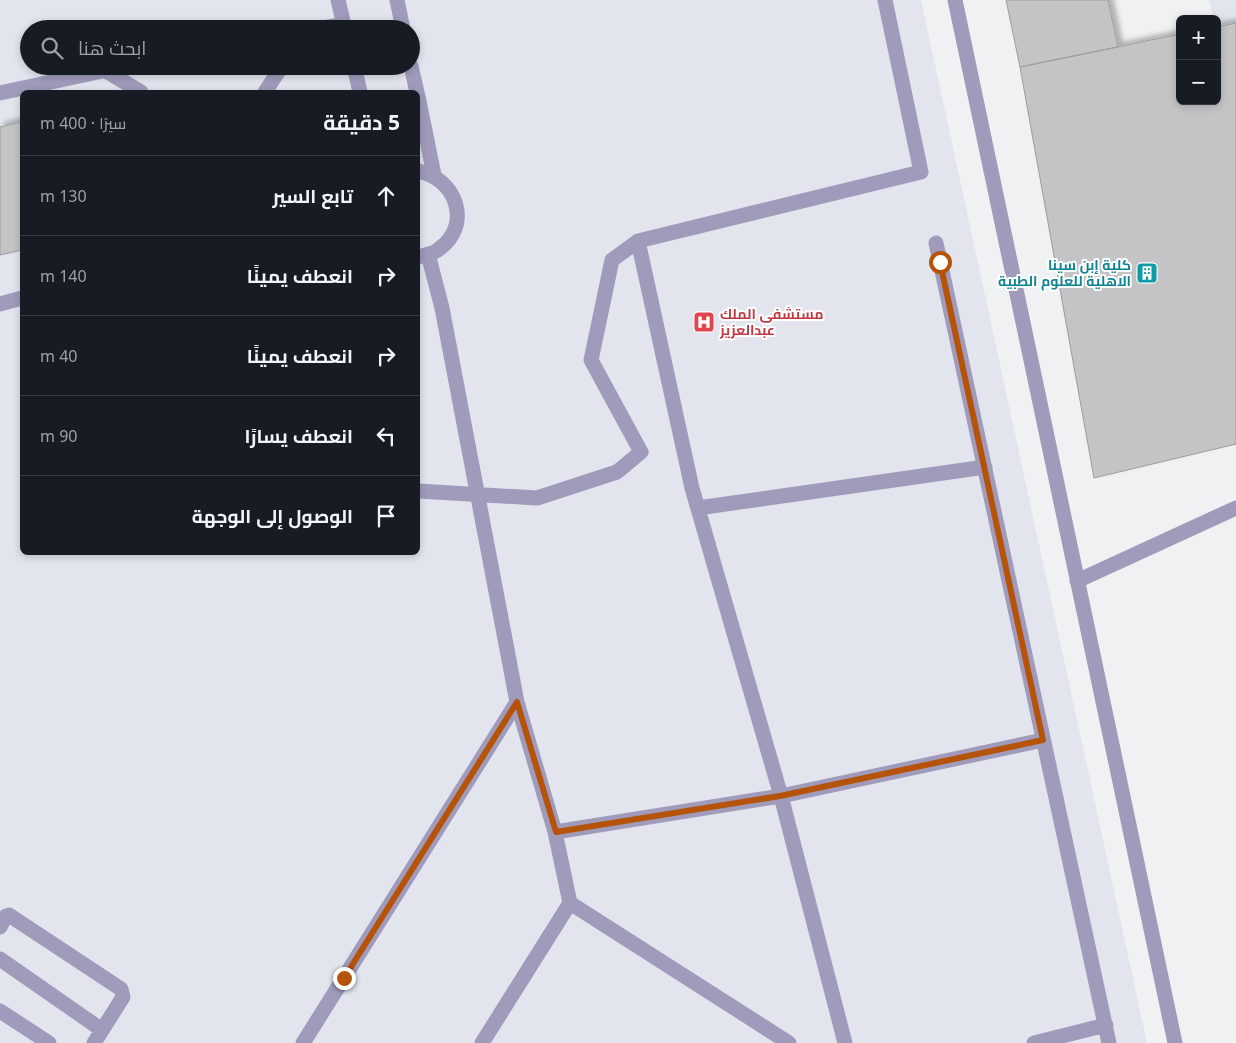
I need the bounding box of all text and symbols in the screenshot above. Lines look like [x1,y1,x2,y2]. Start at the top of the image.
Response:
map controls [1176,15,1221,105]
button: + [1176,15,1221,60]
search box [20,20,420,75]
icon: search [38,34,66,62]
text: ابحث هنا [78,35,146,61]
button: − [1176,60,1221,105]
text: 5 دقيقة [323,108,400,136]
text: سيرًا · 400 m [40,112,126,134]
icon: ahead [372,182,400,210]
text: تابع السير [273,183,353,209]
text: 130 m [40,185,87,207]
route start [929,251,952,274]
place label: كلية إبن سينا الاهلية للعلوم الطبية [998,255,1131,291]
building icon: كلية إبن سينا الاهلية للعلوم الطبية [1135,261,1159,285]
icon: right [372,262,400,290]
text: انعطف يمينًا [247,263,353,289]
text: 140 m [40,265,87,287]
place label: مستشفى الملك عبدالعزيز [719,304,823,339]
hospital icon: مستشفى الملك عبدالعزيز [692,310,716,334]
icon: right [372,342,400,370]
text: انعطف يمينًا [247,343,353,369]
text: 40 m [40,345,77,367]
icon: left [372,422,400,450]
text: انعطف يسارًا [244,423,353,449]
text: 90 m [40,425,77,447]
icon: arrive [372,502,400,530]
text: الوصول إلى الوجهة [192,503,353,529]
route end [333,967,356,990]

